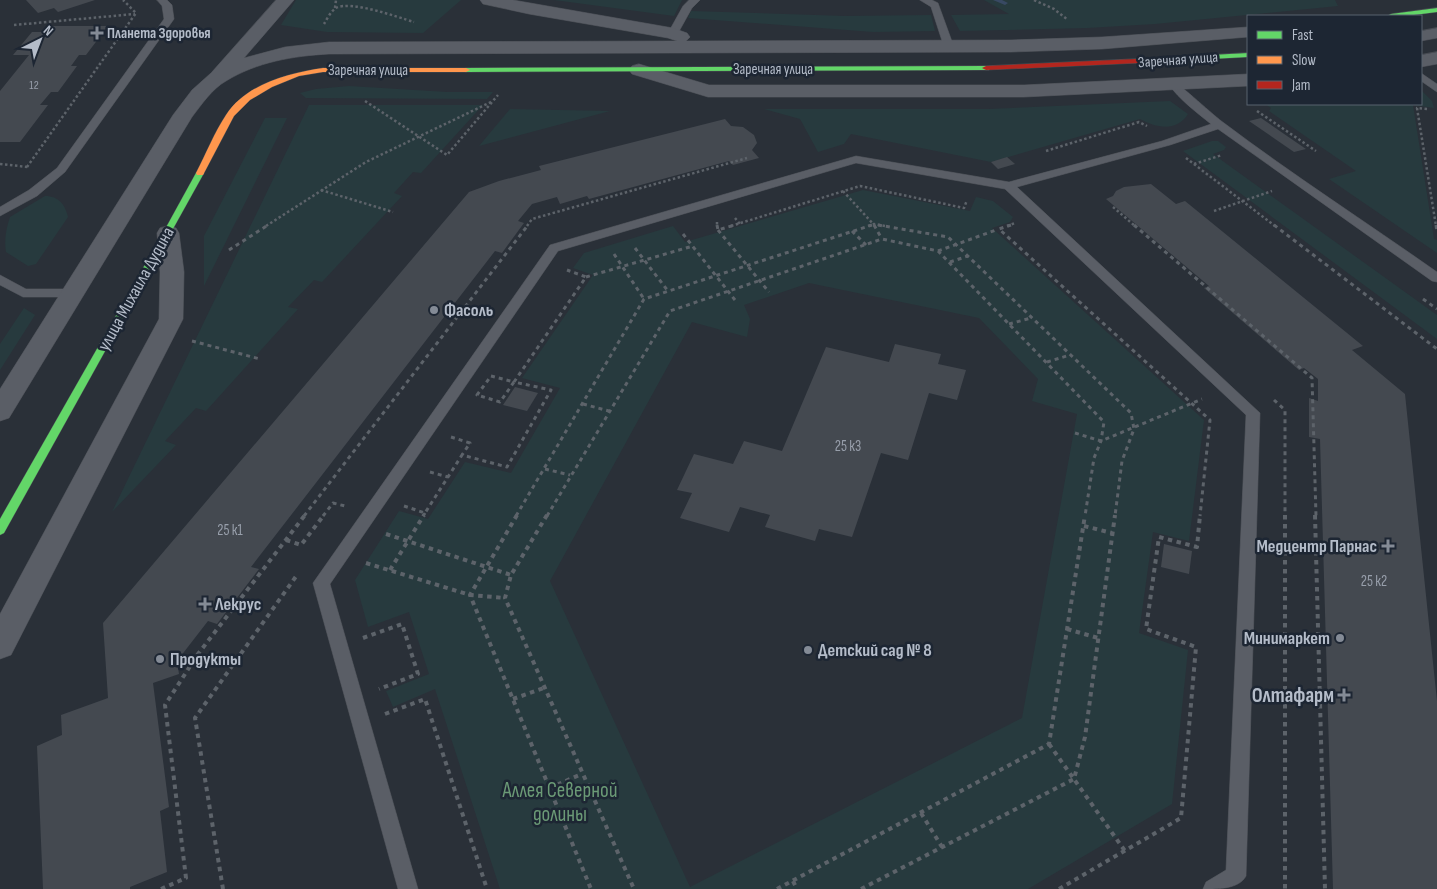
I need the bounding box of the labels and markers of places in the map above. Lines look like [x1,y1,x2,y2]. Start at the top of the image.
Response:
place label: Планета Здоровья [107,24,211,43]
marker: Планета Здоровья [91,27,103,39]
place label: Фасоль [444,300,493,321]
marker: Фасоль [428,304,440,316]
place label: Медцентр Парнас [1256,536,1377,557]
marker: Медцентр Парнас [1381,539,1395,553]
place label: Лекрус [214,594,261,615]
marker: Лекрус [199,598,211,610]
place label: Минимаркет [1244,628,1330,649]
marker: Минимаркет [1334,632,1346,644]
place label: Детский сад № 8 [818,640,932,661]
marker: Детский сад № 8 [802,644,814,656]
place label: Продукты [170,649,241,670]
marker: Продукты [154,653,166,665]
place label: Олтафарм [1252,683,1334,708]
marker: Олтафарм [1338,689,1350,701]

